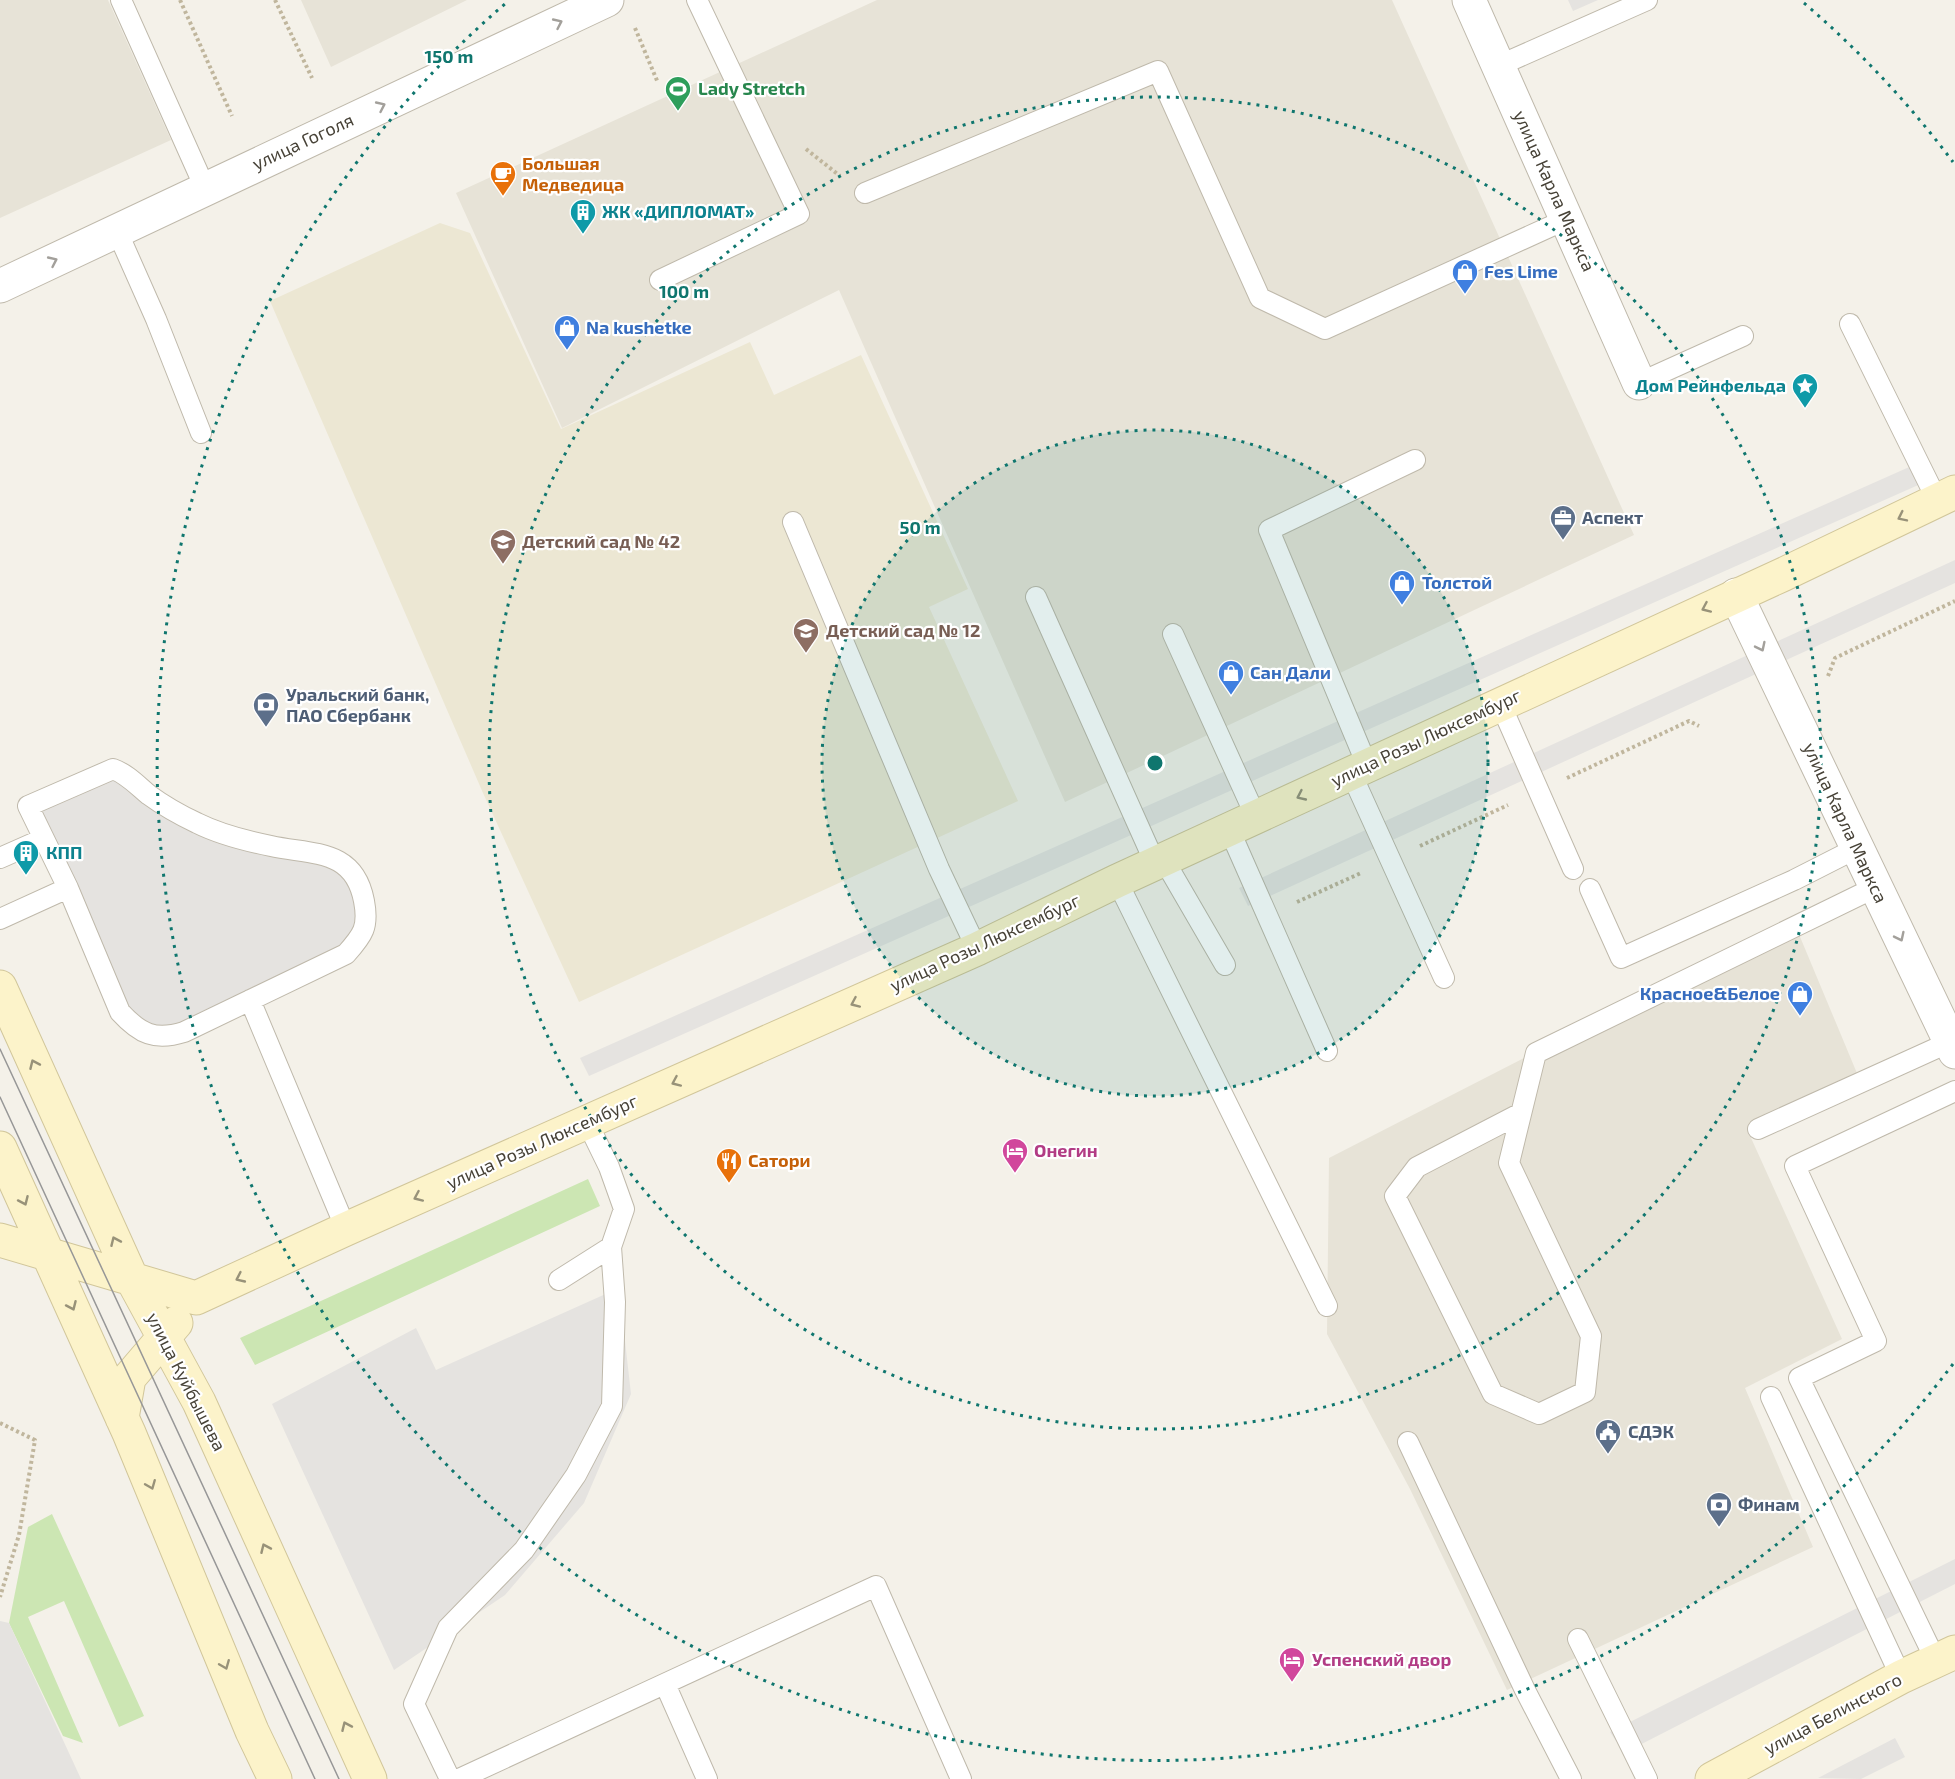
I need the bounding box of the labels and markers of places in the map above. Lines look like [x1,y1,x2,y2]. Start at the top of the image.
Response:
sports icon: Lady Stretch [663,74,693,112]
place label: Lady Stretch [698,77,805,99]
place label: Большая Медведица [522,152,624,195]
cafe icon: Большая Медведица [488,159,518,197]
building icon: ЖК «ДИПЛОМАТ» [568,197,598,235]
place label: ЖК «ДИПЛОМАТ» [602,200,754,222]
shop icon: Fes Lime [1450,257,1480,295]
place label: Fes Lime [1484,260,1558,282]
shop icon: Na kushetke [552,313,582,351]
place label: Na kushetke [586,316,692,338]
place icon: Дом Рейнфельда [1790,371,1820,409]
place label: Дом Рейнфельда [1635,374,1786,396]
office icon: Аспект [1548,503,1578,541]
place label: Аспект [1582,506,1643,528]
school or university icon: Детский сад № 42 [488,527,518,565]
place label: Детский сад № 42 [522,530,680,552]
shop icon: Толстой [1387,568,1417,606]
place label: Толстой [1422,571,1492,593]
school or university icon: Детский сад № 12 [791,616,821,654]
place label: Детский сад № 12 [826,619,980,641]
shop icon: Сан Дали [1216,658,1246,696]
place label: Сан Дали [1250,661,1331,683]
place label: Уральский банк, ПАО Сбербанк [286,683,429,726]
bank icon: Уральский банк, ПАО Сбербанк [251,690,281,728]
centre of rings [1145,753,1165,773]
building icon: КПП [11,838,41,876]
place label: КПП [46,841,83,863]
shop icon: Красное&Белое [1785,979,1815,1017]
place label: Красное&Белое [1640,982,1780,1004]
hotel icon: Онегин [1000,1136,1030,1174]
place label: Онегин [1034,1139,1098,1161]
restaurant icon: Сатори [714,1146,744,1184]
place label: Сатори [748,1149,811,1171]
public building icon: СДЭК [1593,1417,1623,1455]
place label: СДЭК [1628,1420,1675,1442]
bank icon: Финам [1704,1490,1734,1528]
place label: Финам [1738,1493,1800,1515]
hotel icon: Успенский двор [1277,1645,1307,1683]
place label: Успенский двор [1312,1648,1451,1670]

